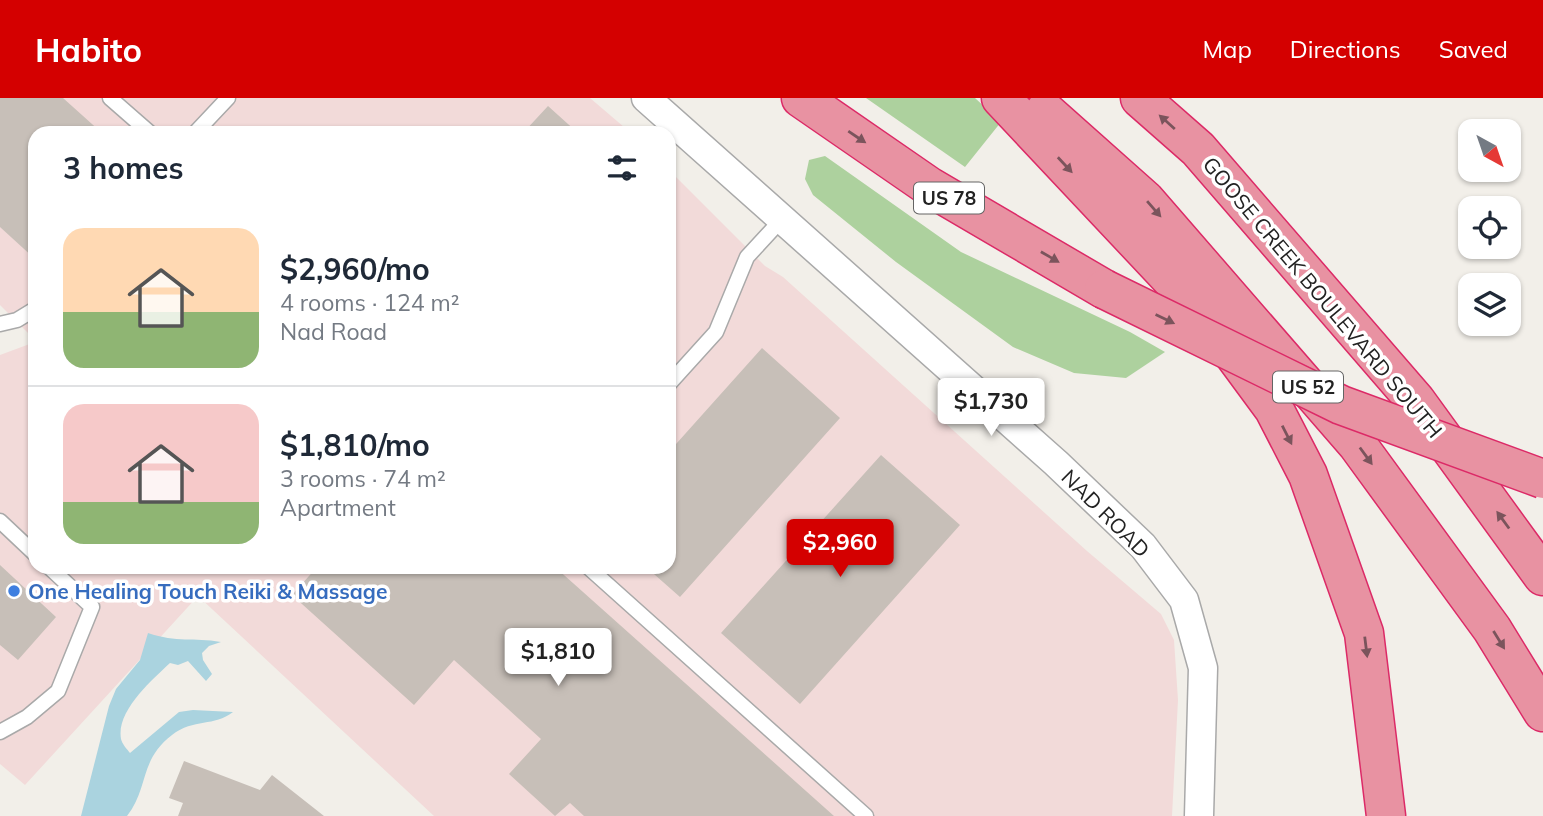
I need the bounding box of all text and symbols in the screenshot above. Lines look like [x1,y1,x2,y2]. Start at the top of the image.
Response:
text: Habito [35,29,142,70]
text: Map [1202,34,1252,64]
text: Directions [1290,34,1401,64]
text: Saved [1439,34,1508,64]
one-way arrow [1158,114,1176,130]
north arrow [1458,119,1521,182]
map controls [1458,119,1521,336]
one-way arrow [848,130,866,144]
text: 3 homes [63,149,184,187]
icon: filters [603,149,641,187]
street label: GOOSE CREEK BOULEVARD SOUTH [1198,151,1448,443]
one-way arrow [1057,156,1073,173]
road number: US 78 [914,183,984,214]
button: locate [1458,196,1521,259]
one-way arrow [1145,201,1161,218]
text: $2,960/mo [280,250,430,288]
one-way arrow [1040,251,1059,263]
icon: home [119,256,203,340]
button: layers [1458,273,1521,336]
text: 4 rooms · 124 m² [280,288,460,317]
one-way arrow [1155,314,1175,325]
text: Nad Road [280,317,387,346]
road number: US 52 [1273,372,1343,402]
pin: $1,730 [934,378,1048,438]
text: $1,730 [954,386,1028,415]
one-way arrow [1281,425,1293,444]
text: $1,810/mo [280,426,430,464]
icon: home [119,432,203,516]
one-way arrow [1359,447,1373,465]
text: 3 rooms · 74 m² [280,464,446,493]
street label: NAD ROAD [1057,464,1155,562]
text: Apartment [280,493,396,522]
one-way arrow [1496,511,1510,530]
pin: $2,960 [783,519,897,579]
text: $2,960 [803,527,877,556]
place label: One Healing Touch Reiki & Massage [28,578,387,604]
marker: One Healing Touch Reiki & Massage [6,583,22,599]
pin: $1,810 [501,628,615,688]
one-way arrow [1493,631,1506,650]
text: $1,810 [521,636,595,665]
one-way arrow [1360,636,1371,658]

